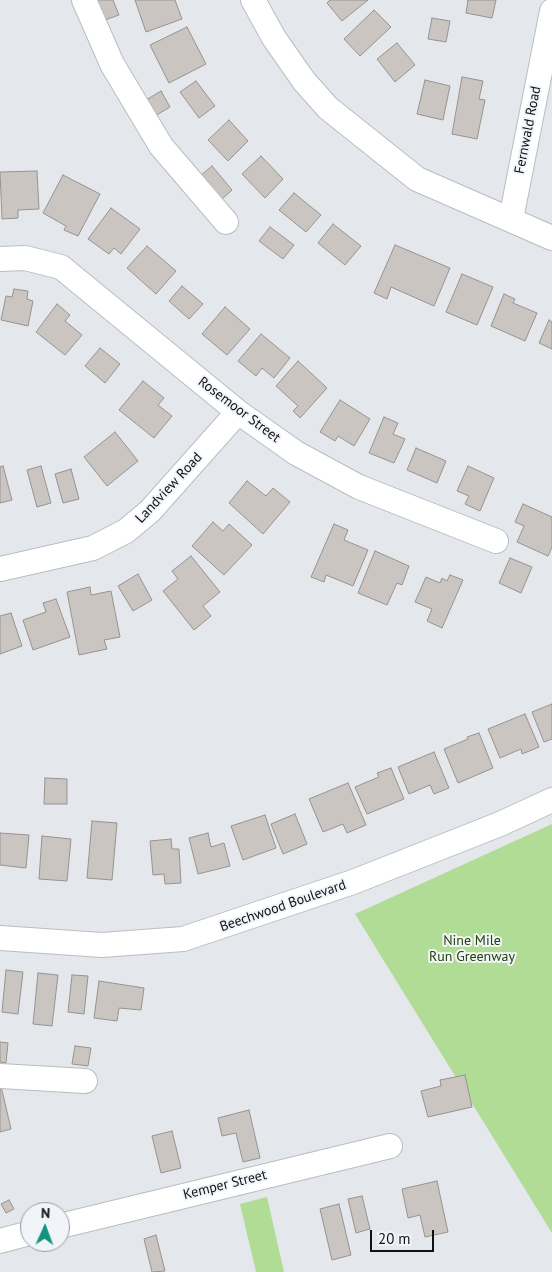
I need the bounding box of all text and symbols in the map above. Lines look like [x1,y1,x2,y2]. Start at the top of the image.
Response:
street label: Fernwald Road [511,85,545,175]
street label: Rosemoor Street [194,374,284,446]
street label: Landview Road [132,449,206,527]
street label: Beechwood Boulevard [218,876,348,936]
park label: Nine Mile Run Greenway [429,933,515,966]
street label: Kemper Street [182,1167,268,1203]
north arrow [20,1202,70,1252]
text: N [41,1204,50,1222]
scale bar [372,1220,436,1252]
text: 20 m [378,1229,411,1248]

